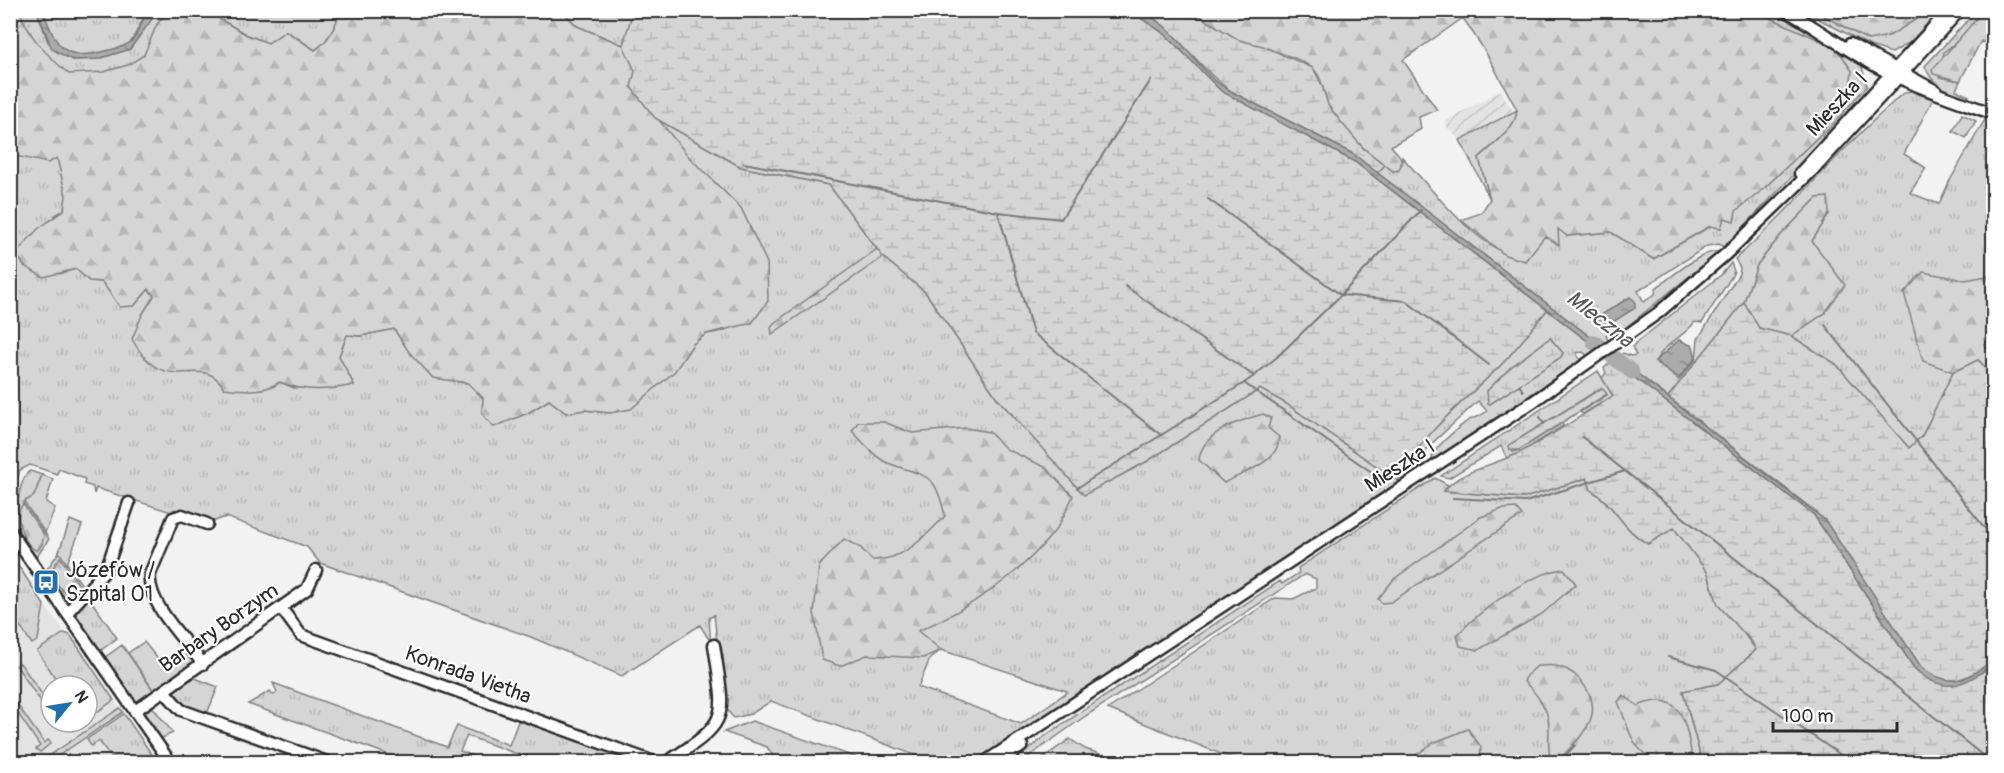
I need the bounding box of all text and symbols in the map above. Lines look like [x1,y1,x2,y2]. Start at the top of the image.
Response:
street label: Mieszka I [1800,66,1874,142]
water label: Mleczna [1561,284,1640,355]
street label: Mieszka I [1360,433,1440,499]
place label: Józefów / Szpital 01 [66,557,155,608]
bus stop icon: Józefów / Szpital 01 [31,567,61,597]
street label: Barbary Borzym [154,577,284,679]
street label: Konrada Vietha [401,640,535,710]
north arrow [39,674,99,734]
text: N [70,687,93,707]
scale bar [1773,695,1898,733]
text: 100 m [1782,705,1834,728]

